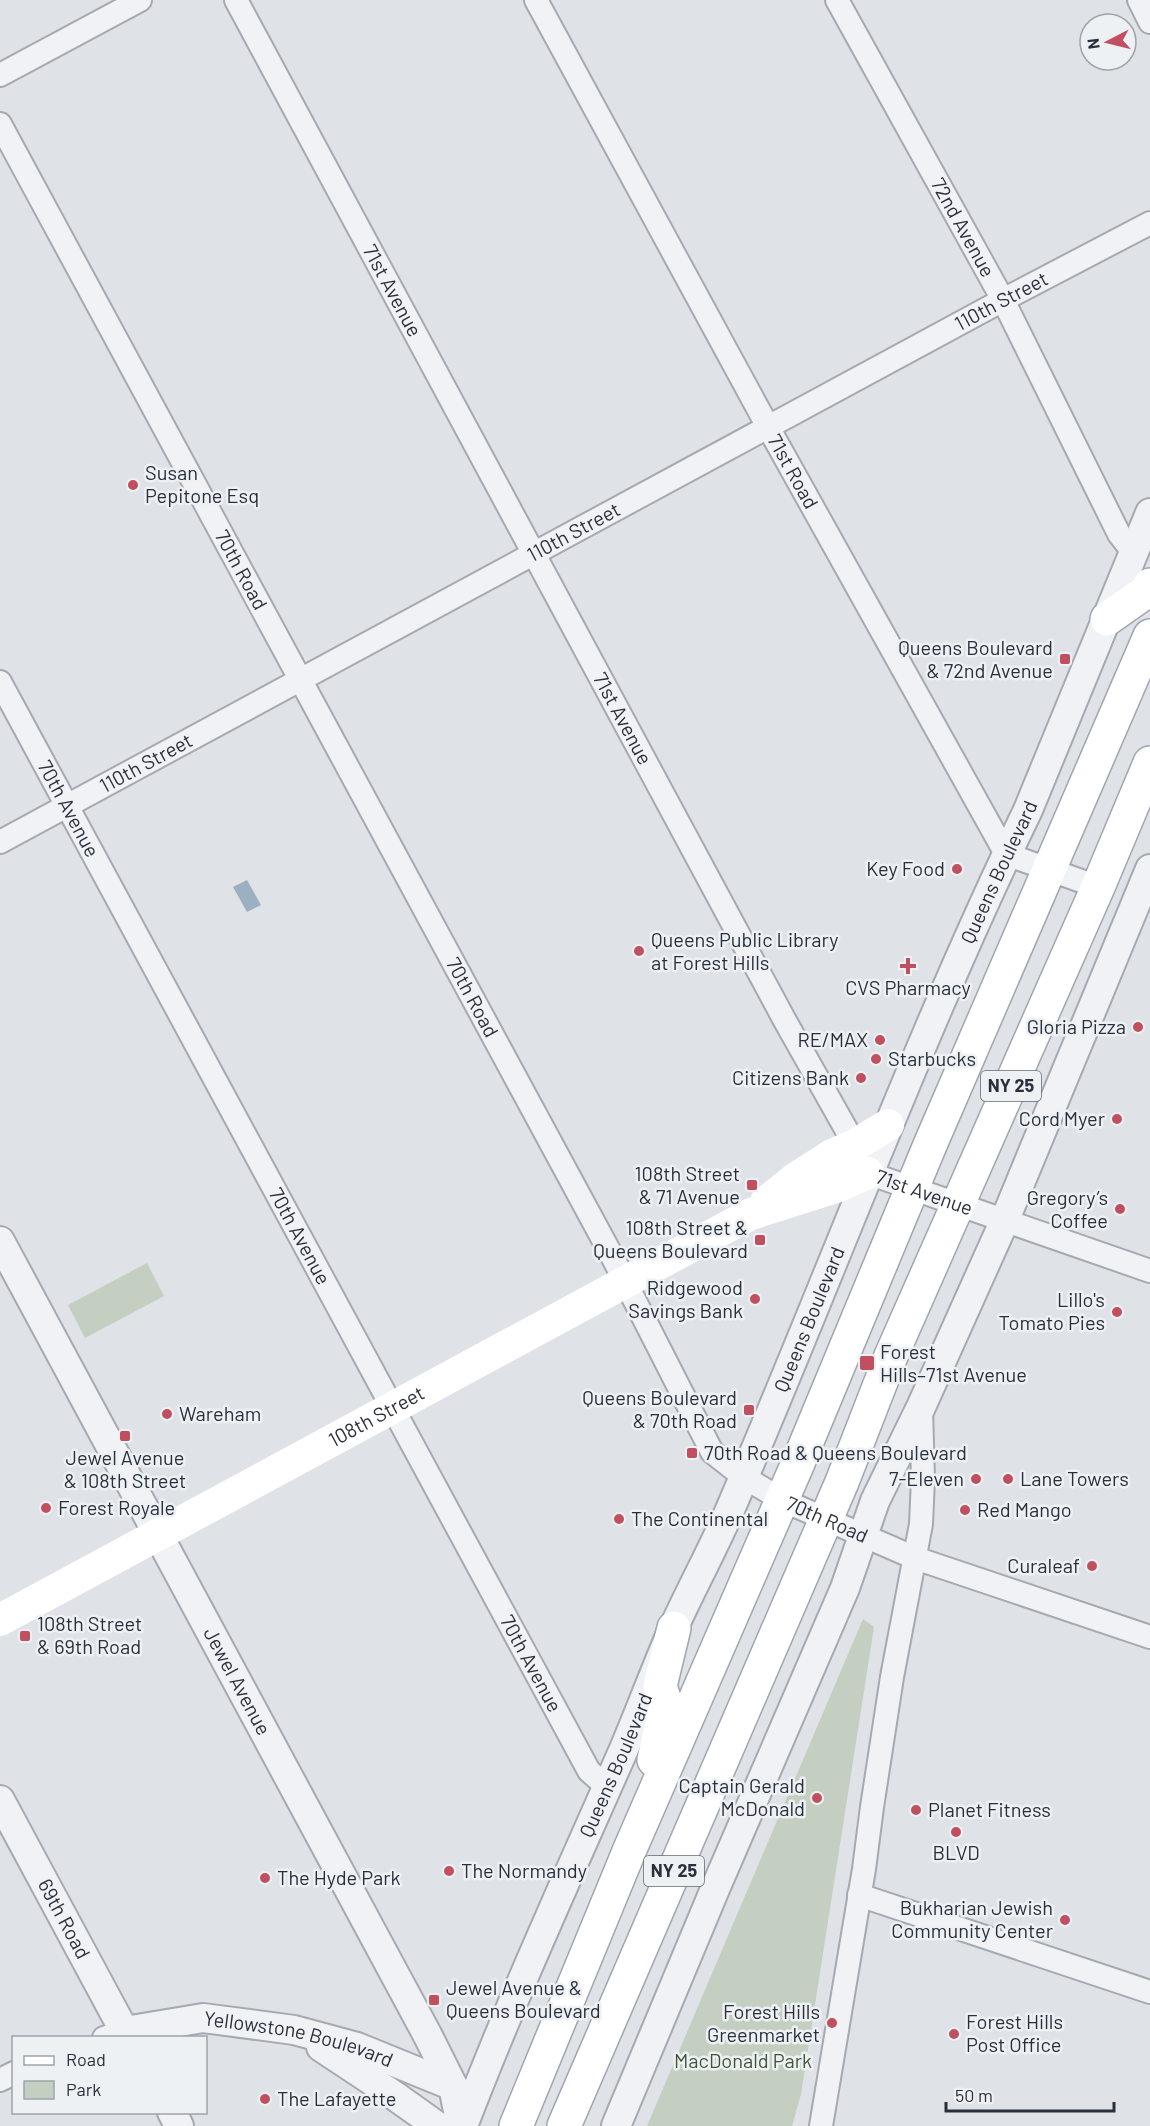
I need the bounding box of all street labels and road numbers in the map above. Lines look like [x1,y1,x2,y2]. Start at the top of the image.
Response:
street label: 72nd Avenue [927,173,1001,281]
street label: 71st Avenue [359,240,428,340]
street label: 110th Street [950,266,1051,335]
street label: 71st Road [763,430,824,513]
street label: 110th Street [523,496,624,566]
street label: 70th Road [211,526,273,614]
street label: 71st Avenue [589,668,658,768]
street label: 110th Street [95,727,196,797]
street label: 70th Avenue [34,756,105,861]
street label: Queens Boulevard [955,797,1042,947]
street label: 70th Road [442,953,504,1041]
road number: NY 25 [981,1071,1041,1101]
street label: 71st Avenue [873,1164,976,1220]
street label: 70th Avenue [265,1183,336,1288]
street label: Queens Boulevard [768,1243,849,1395]
street label: 108th Street [324,1380,428,1451]
street label: 70th Road [783,1490,872,1547]
street label: 70th Avenue [496,1611,568,1716]
street label: Jewel Avenue [199,1623,277,1739]
street label: Queens Boulevard [573,1689,657,1841]
road number: NY 25 [644,1856,704,1886]
street label: 69th Road [34,1874,96,1962]
street label: Yellowstone Boulevard [203,2005,397,2071]

